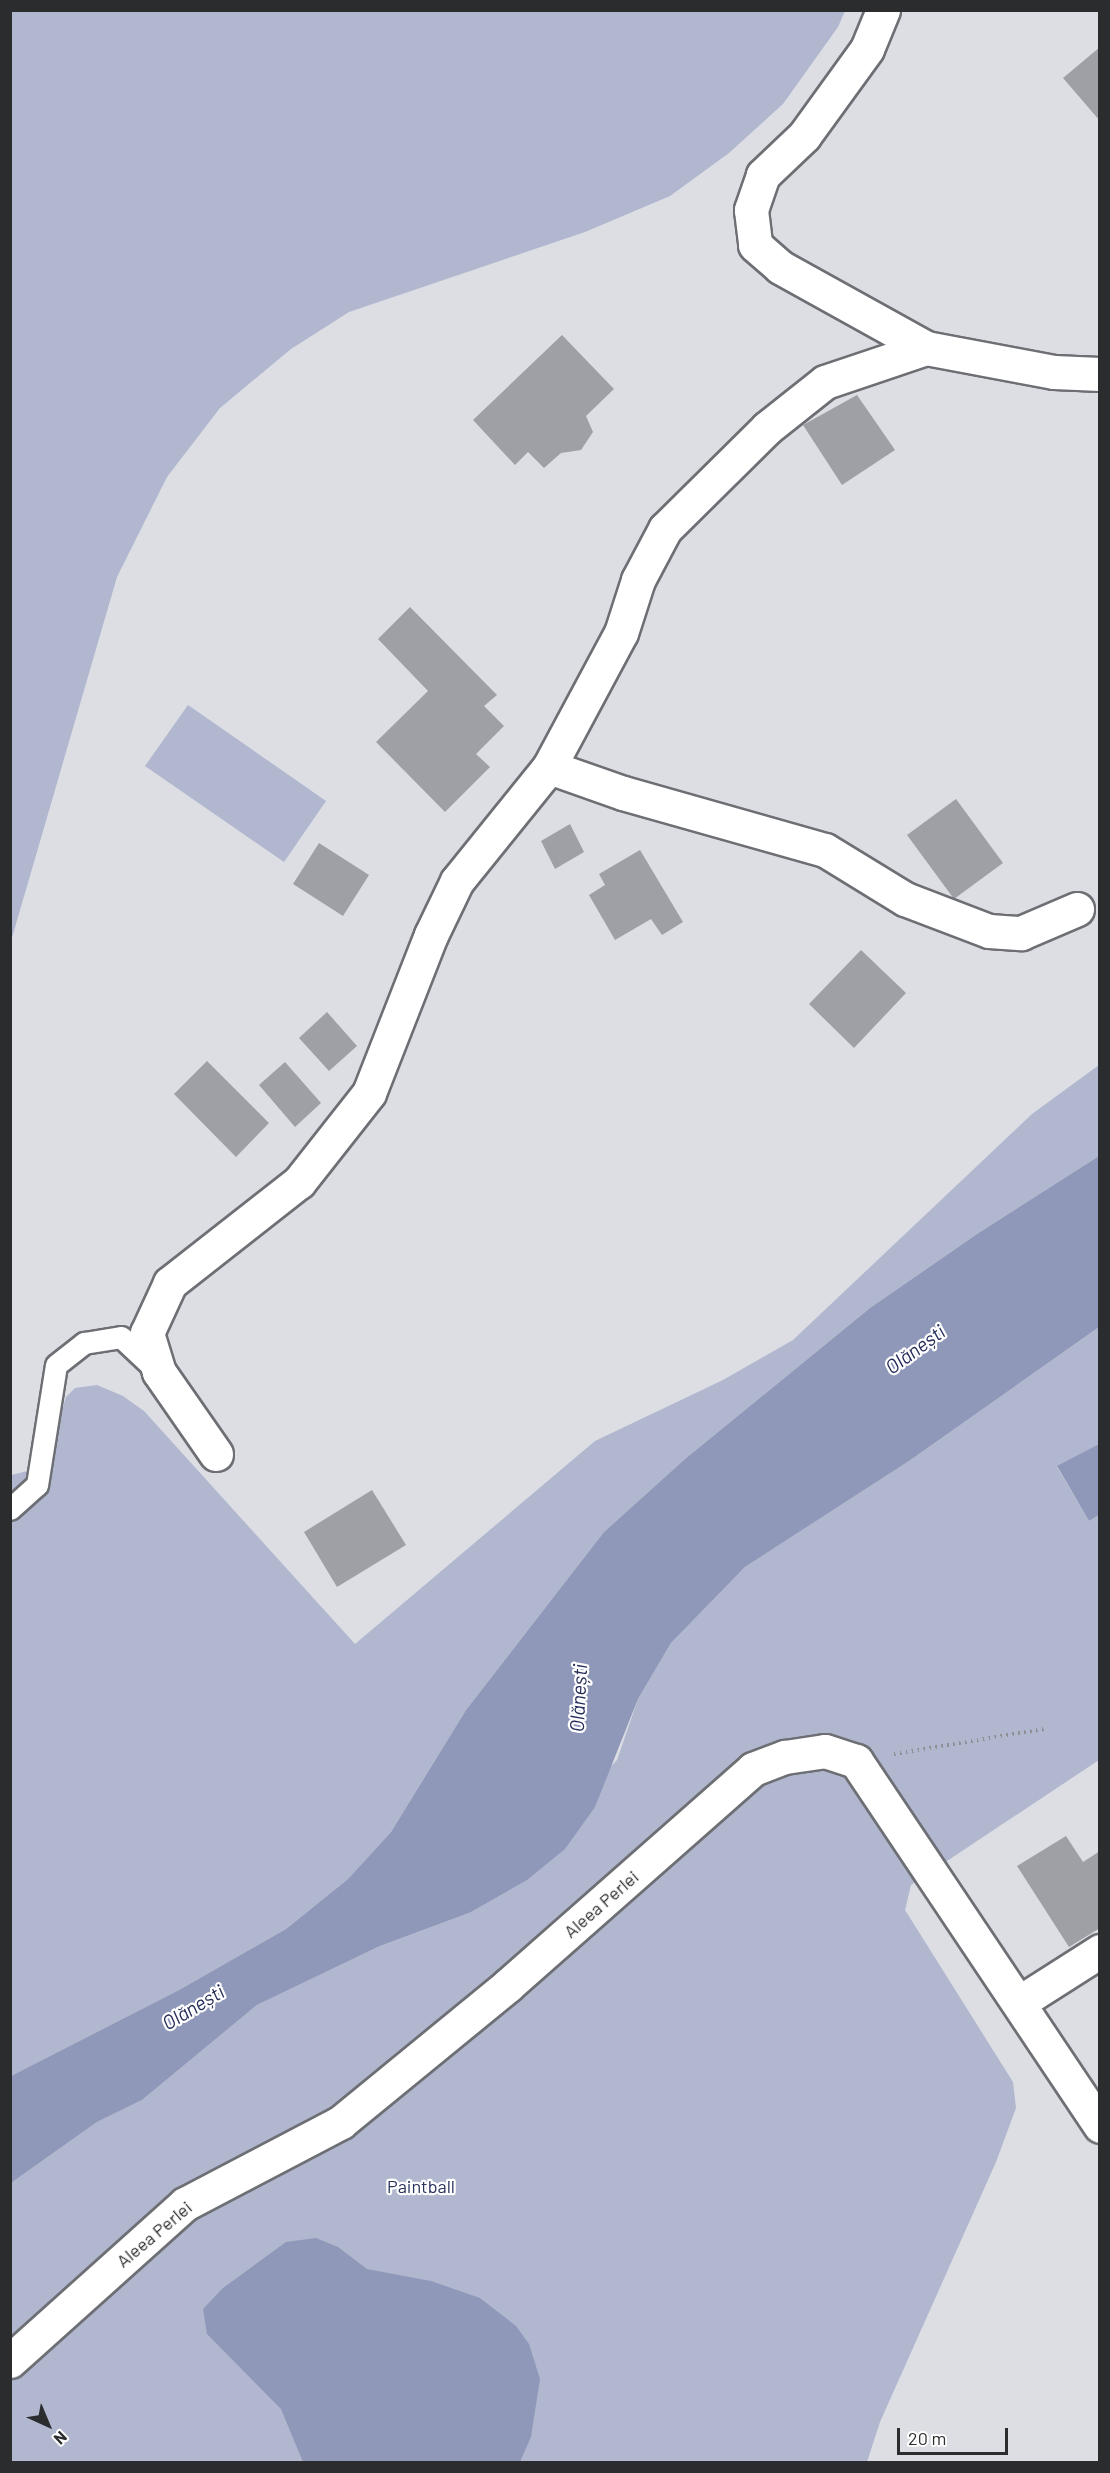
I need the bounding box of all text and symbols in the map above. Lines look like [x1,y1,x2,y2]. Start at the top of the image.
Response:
water label: Olănești [880,1319,950,1379]
water label: Olănești [564,1663,592,1733]
street label: Aleea Perlei [559,1866,643,1942]
water label: Olănești [158,1979,228,2035]
park label: Paintball [387,2175,455,2197]
street label: Aleea Perlei [112,2196,196,2272]
north arrow [18,2395,78,2455]
scale bar [900,2416,1011,2454]
text: 20 m [908,2427,946,2449]
text: N [50,2428,71,2449]

